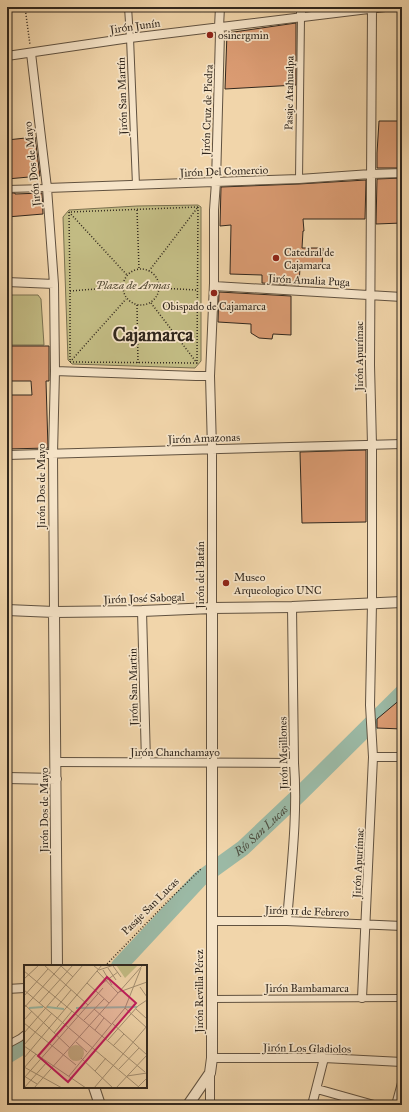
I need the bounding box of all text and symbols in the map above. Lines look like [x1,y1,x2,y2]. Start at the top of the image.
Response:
street label: Jirón Junín [108,17,161,38]
place label: osinergmin [218,29,269,42]
marker: osinergmin [205,30,215,40]
street label: Pasaje Atahualpa [282,55,297,130]
street label: Jirón San Martín [115,57,131,136]
street label: Jirón Cruz de Piedra [199,64,217,157]
street label: Jirón Dos de Mayo [22,120,45,208]
street label: Jirón Del Comercio [179,163,269,181]
place label: Catedral de Cajamarca [284,246,335,272]
marker: Catedral de Cajamarca [271,253,281,263]
street label: Jirón Amalia Puga [267,272,350,290]
park label: Plaza de Armas [96,279,171,292]
marker: Obispado de Cajamarca [209,288,219,298]
place label: Obispado de Cajamarca [162,300,266,313]
street label: Jirón Apurímac [353,321,367,392]
district label: Cajamarca [113,323,194,347]
street label: Jirón Amazonas [167,431,240,447]
street label: Jirón Dos de Mayo [35,443,49,530]
street label: Jirón del Batán [194,541,208,610]
place label: Museo Arqueologico UNC [233,571,322,598]
marker: Museo Arqueologico UNC [221,578,231,588]
street label: Jirón José Sabogal [102,591,185,607]
street label: Jirón San Martin [126,648,142,727]
street label: Jirón Mejillones [276,716,292,791]
street label: Jirón Chanchamayo [129,746,220,760]
street label: Jirón Dos de Mayo [38,767,52,854]
water label: Río San Lucas [231,802,291,860]
street label: Jirón Apurímac [350,827,368,899]
street label: Pasaje San Lucas [119,875,182,938]
street label: Jirón 11 de Febrero [264,903,350,920]
street label: Jirón Revilla Pérez [193,949,207,1034]
inset map [24,965,147,1088]
street label: Jirón Bambamarca [264,982,349,996]
street label: Jirón Los Gladiolos [262,1041,351,1057]

